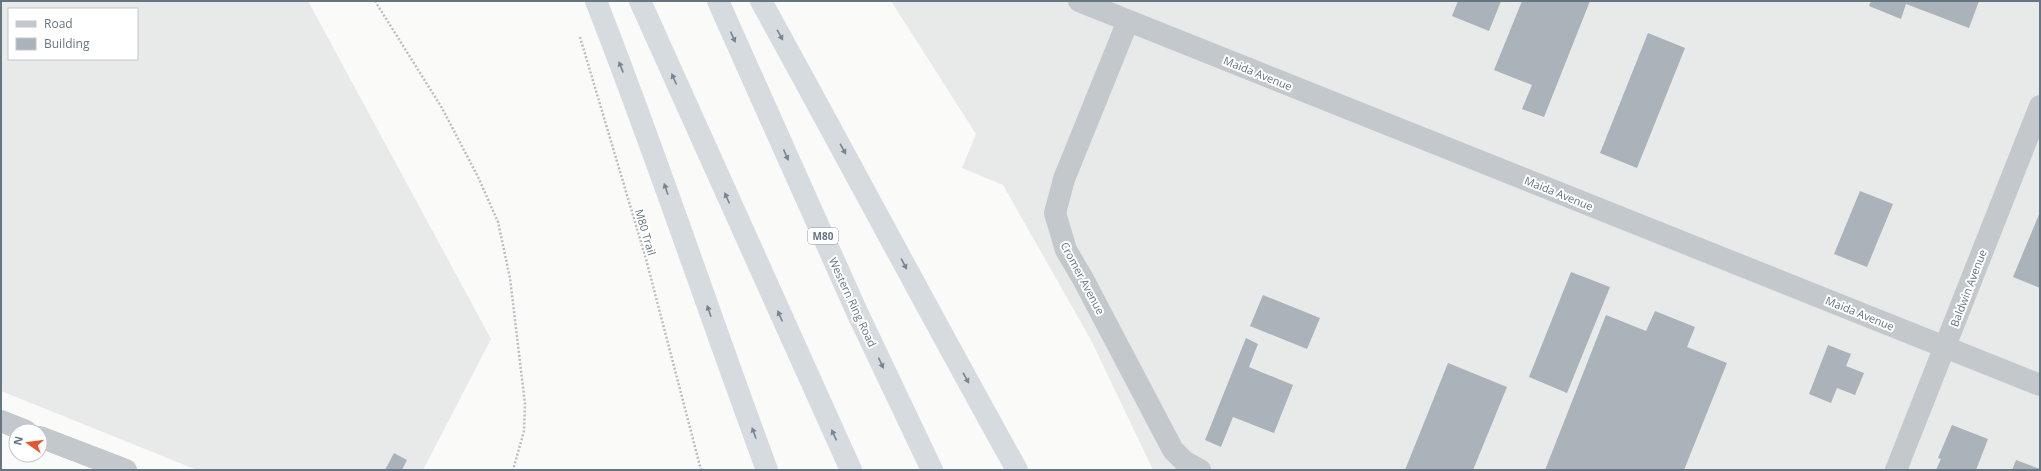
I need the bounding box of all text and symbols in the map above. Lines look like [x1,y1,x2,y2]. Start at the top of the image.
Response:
legend [8,8,138,60]
text: Road [44,15,73,32]
one-way arrow [776,29,783,41]
one-way arrow [730,31,736,43]
text: Building [44,35,90,52]
street label: Maida Avenue [1221,52,1295,94]
one-way arrow [617,60,623,72]
one-way arrow [671,73,677,85]
one-way arrow [839,143,846,155]
one-way arrow [784,150,790,162]
street label: Maida Avenue [1522,172,1596,214]
one-way arrow [663,182,669,194]
one-way arrow [724,192,730,203]
street label: M80 Trail [632,207,660,257]
road number: M80 [808,228,838,244]
street label: Cromer Avenue [1058,239,1108,317]
street label: Baldwin Avenue [1946,247,1990,329]
street label: Western Ring Road [826,255,880,349]
one-way arrow [901,258,907,269]
street label: Maida Avenue [1823,292,1897,334]
one-way arrow [706,305,712,317]
one-way arrow [777,310,783,322]
one-way arrow [878,357,884,368]
one-way arrow [962,372,969,384]
north arrow [8,423,48,463]
one-way arrow [750,427,756,439]
one-way arrow [831,429,837,440]
text: N [9,434,26,447]

